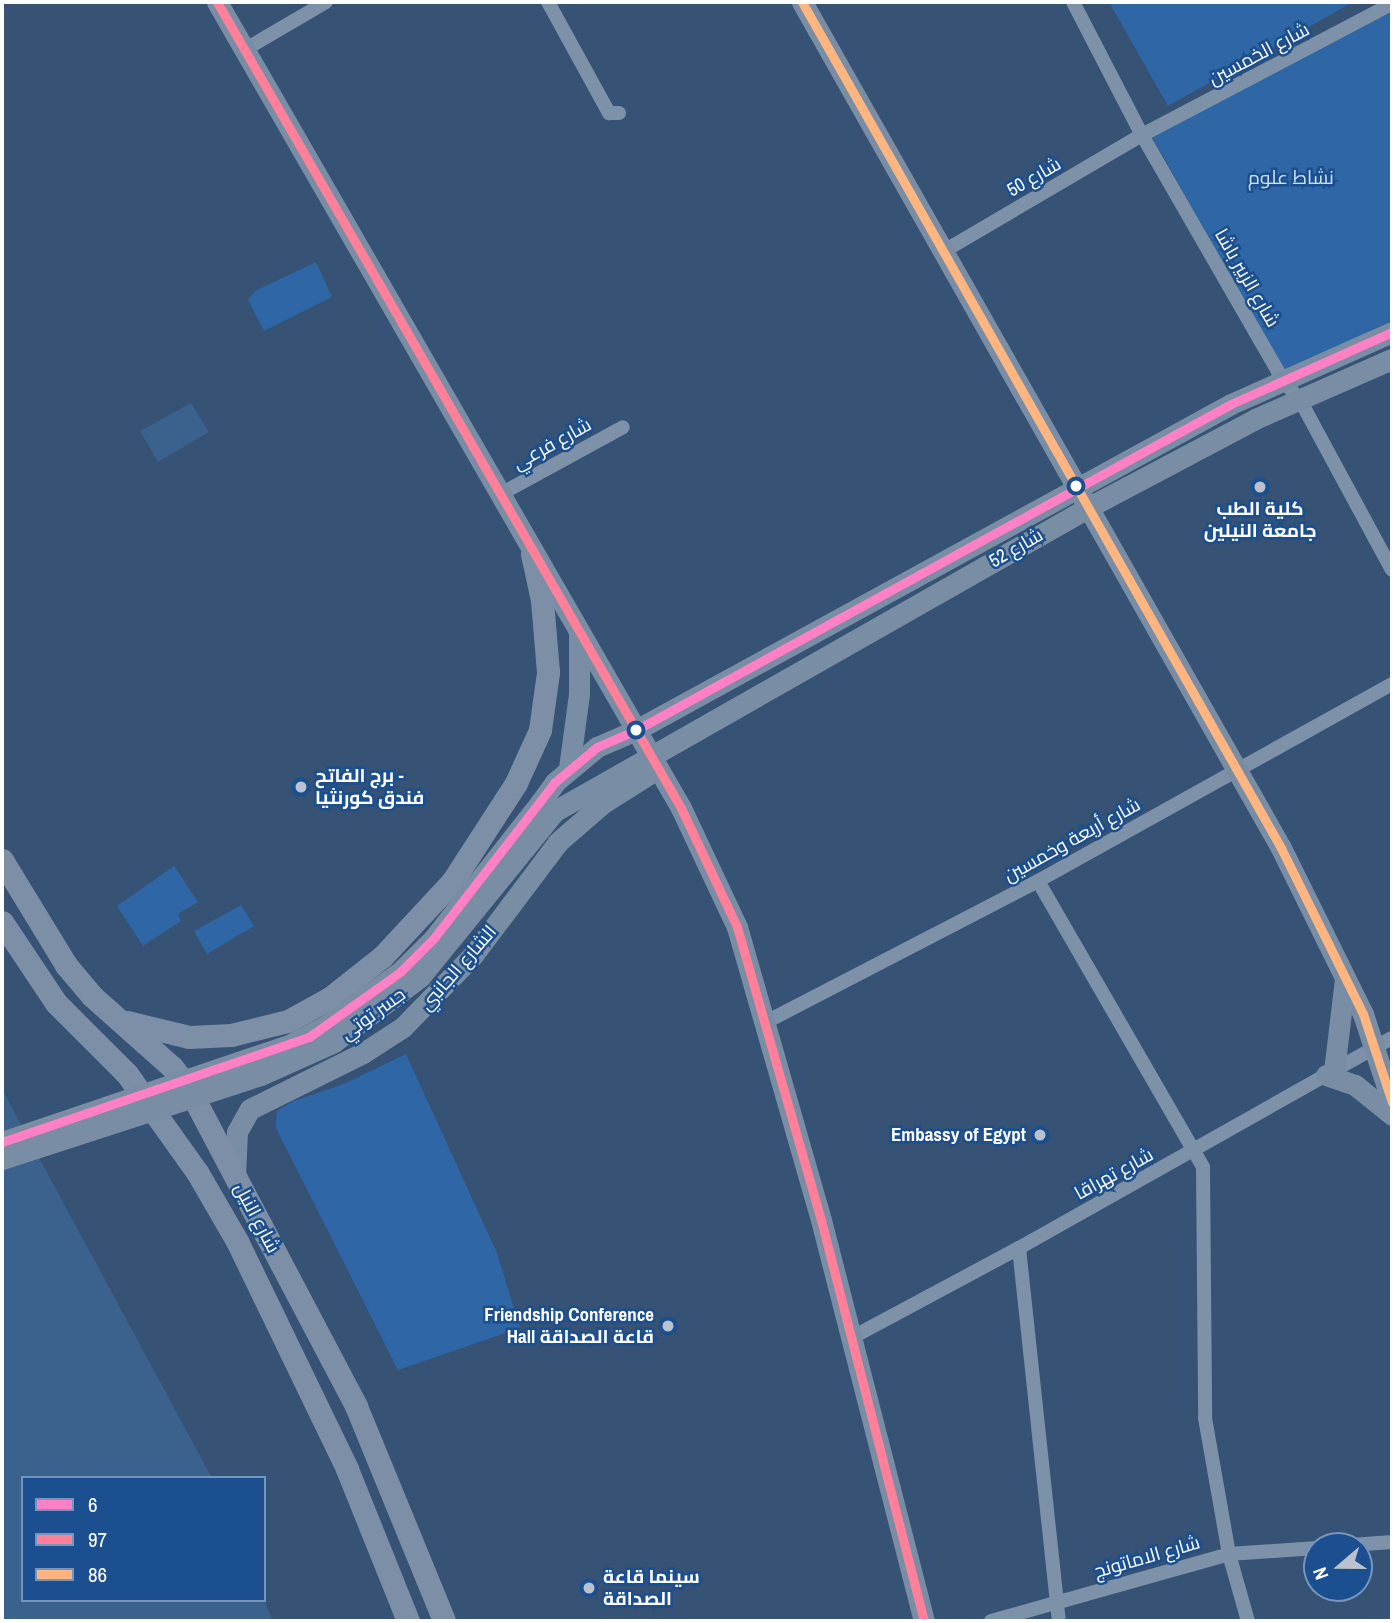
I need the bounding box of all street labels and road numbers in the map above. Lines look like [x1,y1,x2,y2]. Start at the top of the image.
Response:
street label: شارع الخمسين [1205,18,1313,90]
street label: شارع 50 [1003,153,1065,201]
street label: شارع الزبير باشا [1210,225,1284,331]
street label: شارع فرعي [509,413,595,475]
street label: شارع 52 [985,524,1047,572]
street label: شارع أربعة وخمسين [1000,793,1144,887]
street label: الشارع الجانبي [415,921,501,1015]
street label: جسر توتي [336,983,410,1045]
street label: شارع تهراقا [1071,1143,1157,1205]
street label: شارع النيل [229,1179,285,1257]
street label: شارع الاماتونج [1091,1531,1203,1583]

